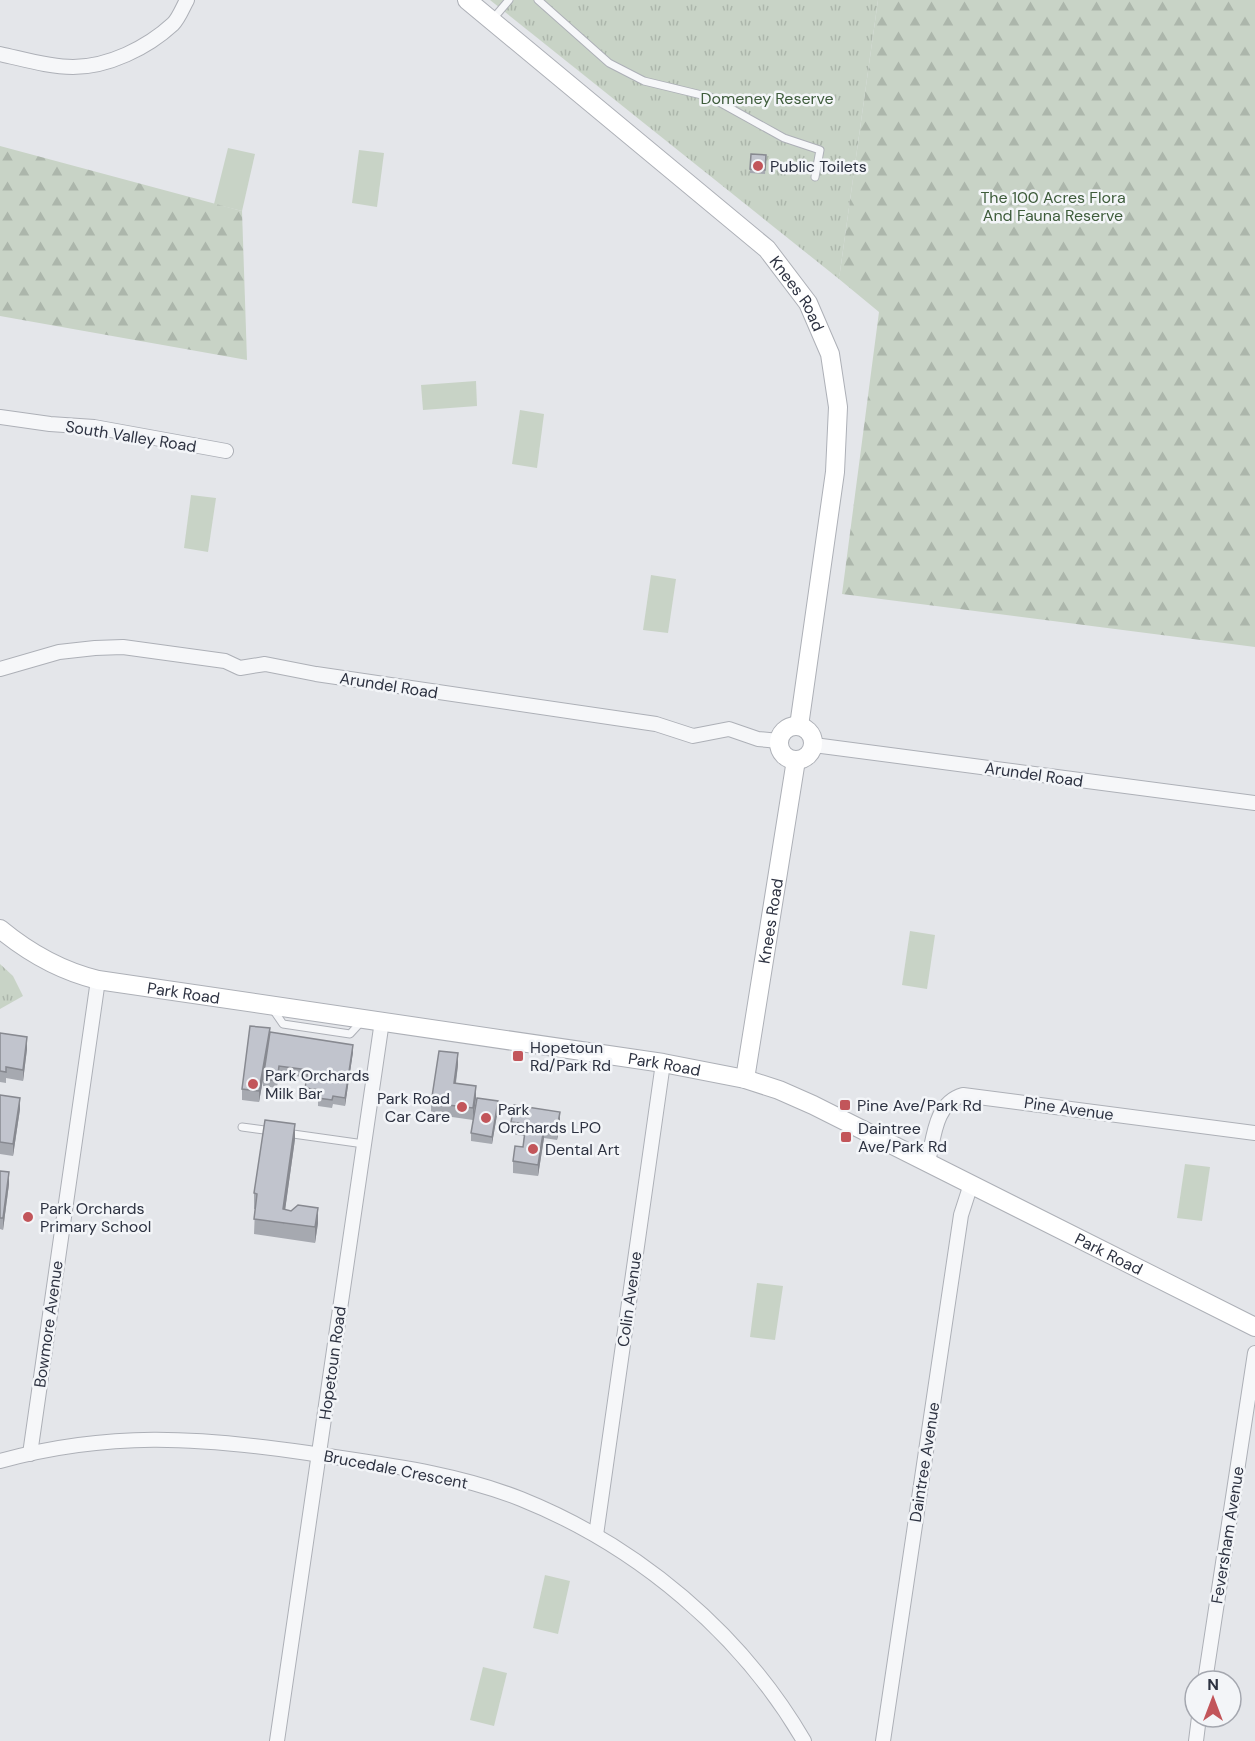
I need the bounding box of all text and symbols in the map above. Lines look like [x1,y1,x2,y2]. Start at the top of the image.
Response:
park label: Domeney Reserve [700,88,834,109]
place label: Public Toilets [770,156,867,177]
marker: Public Toilets [751,159,765,173]
park label: The 100 Acres Flora And Fauna Reserve [980,187,1126,226]
street label: Knees Road [765,252,829,334]
street label: South Valley Road [64,416,198,457]
street label: Arundel Road [338,667,440,704]
street label: Arundel Road [983,757,1084,792]
street label: Knees Road [754,877,788,965]
street label: Park Road [146,977,221,1009]
place label: Hopetoun Rd/Park Rd [530,1037,611,1076]
street label: Park Road [627,1048,702,1081]
marker: Hopetoun Rd/Park Rd [511,1049,525,1063]
place label: Park Orchards Milk Bar [265,1065,370,1104]
marker: Park Orchards Milk Bar [246,1077,260,1091]
place label: Park Road Car Care [377,1088,450,1127]
street label: Pine Avenue [1023,1092,1115,1125]
place label: Pine Ave/Park Rd [857,1095,982,1116]
marker: Pine Ave/Park Rd [838,1098,852,1112]
place label: Park Orchards LPO [498,1099,601,1138]
marker: Park Road Car Care [455,1100,469,1114]
marker: Park Orchards LPO [479,1111,493,1125]
place label: Daintree Ave/Park Rd [858,1118,947,1157]
marker: Daintree Ave/Park Rd [839,1130,853,1144]
place label: Dental Art [545,1139,620,1160]
marker: Dental Art [526,1142,540,1156]
place label: Park Orchards Primary School [40,1198,151,1237]
marker: Park Orchards Primary School [21,1210,35,1224]
street label: Park Road [1071,1228,1146,1280]
street label: Colin Avenue [612,1250,647,1348]
street label: Bowmore Avenue [29,1259,68,1389]
street label: Hopetoun Road [314,1305,351,1421]
street label: Daintree Avenue [905,1400,944,1524]
street label: Brucedale Crescent [322,1445,470,1494]
street label: Feversham Avenue [1206,1465,1249,1605]
north arrow [1183,1669,1243,1729]
text: N [1207,1674,1219,1695]

